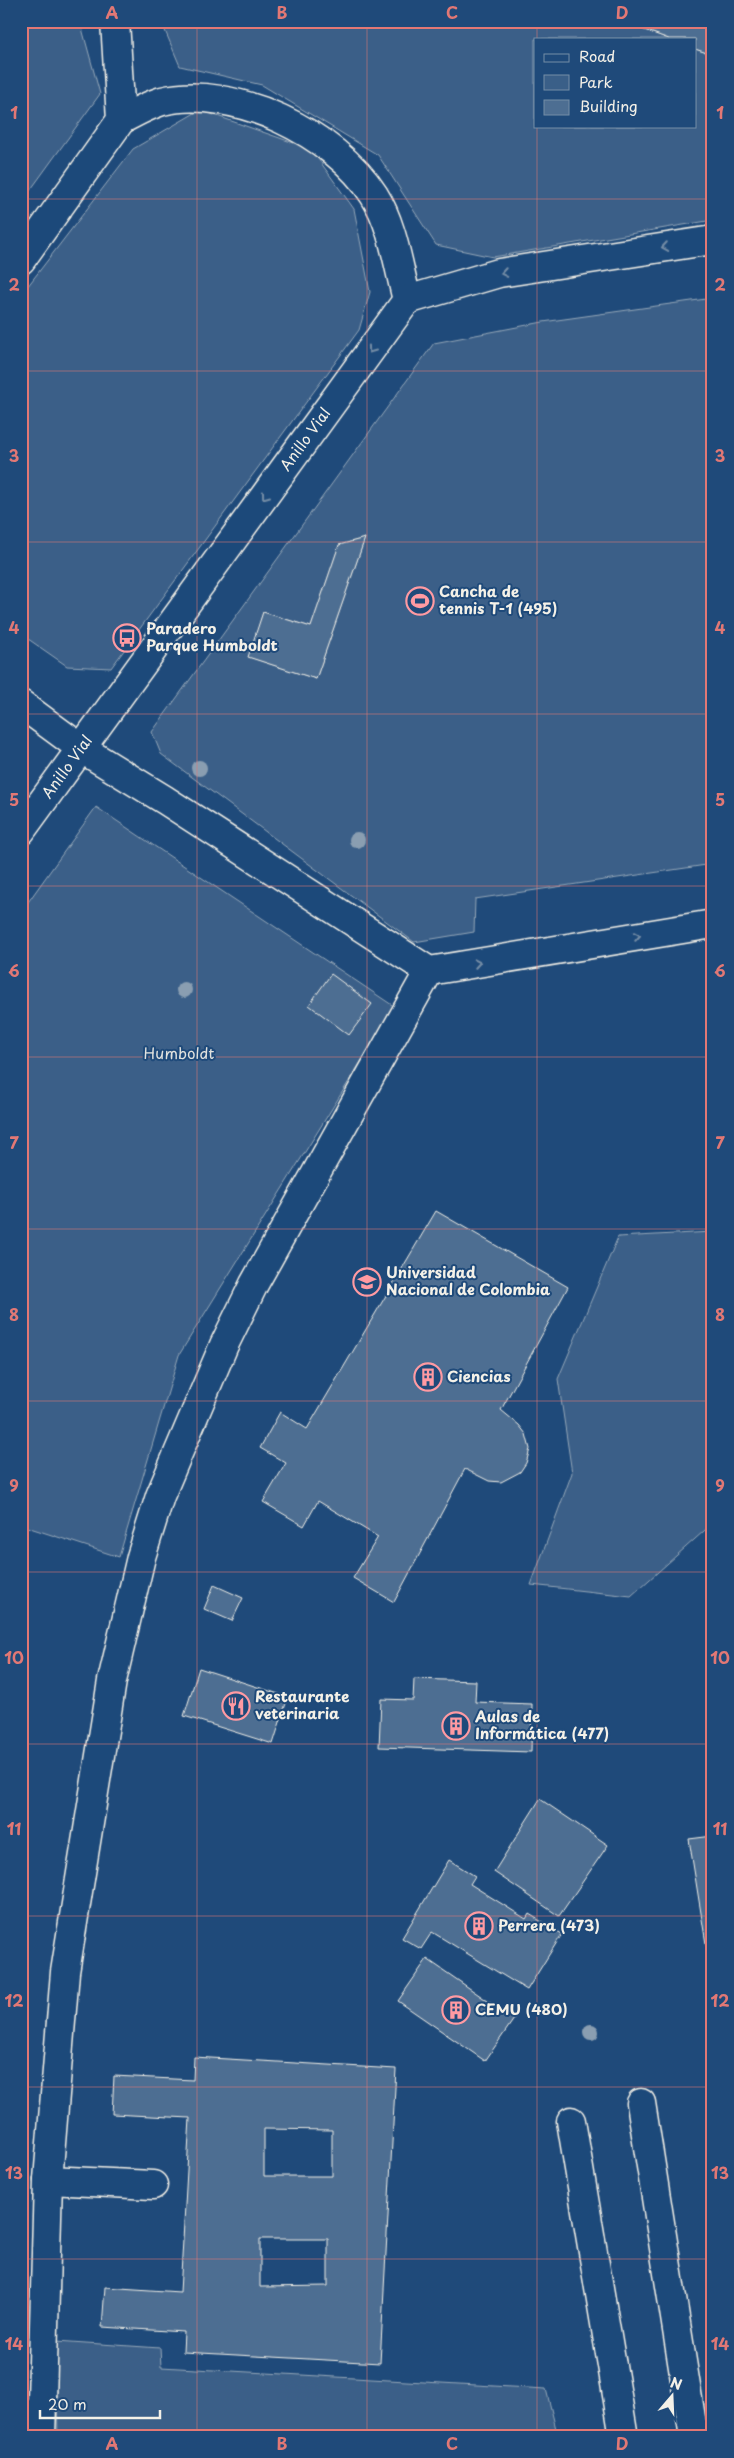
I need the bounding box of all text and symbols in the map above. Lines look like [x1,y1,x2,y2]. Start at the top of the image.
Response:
text: A [106,0,119,24]
text: B [277,0,288,24]
text: C [446,0,458,24]
text: D [616,0,628,24]
legend [534,38,696,128]
text: Road [579,44,615,67]
text: Park [579,70,613,93]
text: Building [579,94,638,117]
text: 1 [10,100,18,124]
text: 1 [716,100,724,124]
one-way arrow [660,242,669,252]
one-way arrow [500,267,508,277]
text: 2 [8,272,20,296]
text: 2 [714,272,726,296]
one-way arrow [368,344,377,354]
street label: Anillo Vial [273,402,335,475]
text: 3 [9,443,19,467]
text: 3 [715,443,725,467]
one-way arrow [262,490,271,500]
place label: Cancha de tennis T-1 (495) [439,579,557,619]
sports icon: Cancha de tennis T-1 (495) [405,586,435,616]
text: 4 [9,615,20,639]
text: 4 [715,615,726,639]
place label: Paradero Parque Humboldt [146,616,278,656]
bus stop icon: Paradero Parque Humboldt [112,623,142,653]
street label: Anillo Vial [35,730,97,803]
text: 5 [9,787,19,811]
text: 5 [715,787,725,811]
one-way arrow [633,932,641,942]
text: 6 [8,958,20,982]
text: 6 [714,958,726,982]
one-way arrow [472,959,481,969]
park label: Humboldt [144,1041,214,1064]
text: 7 [9,1130,19,1154]
text: 7 [715,1130,725,1154]
place label: Universidad Nacional de Colombia [386,1260,551,1300]
school or university icon: Universidad Nacional de Colombia [352,1267,382,1297]
text: 8 [9,1302,19,1326]
text: 8 [715,1302,725,1326]
building icon: Ciencias [413,1362,443,1392]
place label: Ciencias [447,1364,511,1387]
text: 9 [9,1473,19,1497]
text: 9 [715,1473,725,1497]
text: 10 [4,1645,24,1669]
text: 10 [710,1645,730,1669]
place label: Restaurante veterinaria [255,1684,349,1724]
restaurant icon: Restaurante veterinaria [221,1691,251,1721]
place label: Aulas de Informática (477) [474,1704,609,1744]
building icon: Aulas de Informática (477) [441,1711,471,1741]
text: 11 [7,1816,21,1840]
text: 11 [713,1816,727,1840]
building icon: Perrera (473) [464,1911,494,1941]
place label: Perrera (473) [498,1913,600,1936]
text: 12 [5,1988,23,2012]
text: 12 [711,1988,729,2012]
building icon: CEMU (480) [441,1995,471,2025]
place label: CEMU (480) [475,1997,568,2020]
text: 13 [5,2160,23,2184]
text: 13 [711,2160,729,2184]
text: 14 [5,2331,23,2355]
text: 14 [711,2331,729,2355]
north arrow [646,2370,696,2420]
text: N [668,2372,685,2395]
scale bar [40,2388,160,2420]
text: 20 m [48,2392,87,2415]
text: A [106,2431,119,2455]
text: B [277,2431,288,2455]
text: C [446,2431,458,2455]
text: D [616,2431,628,2455]

